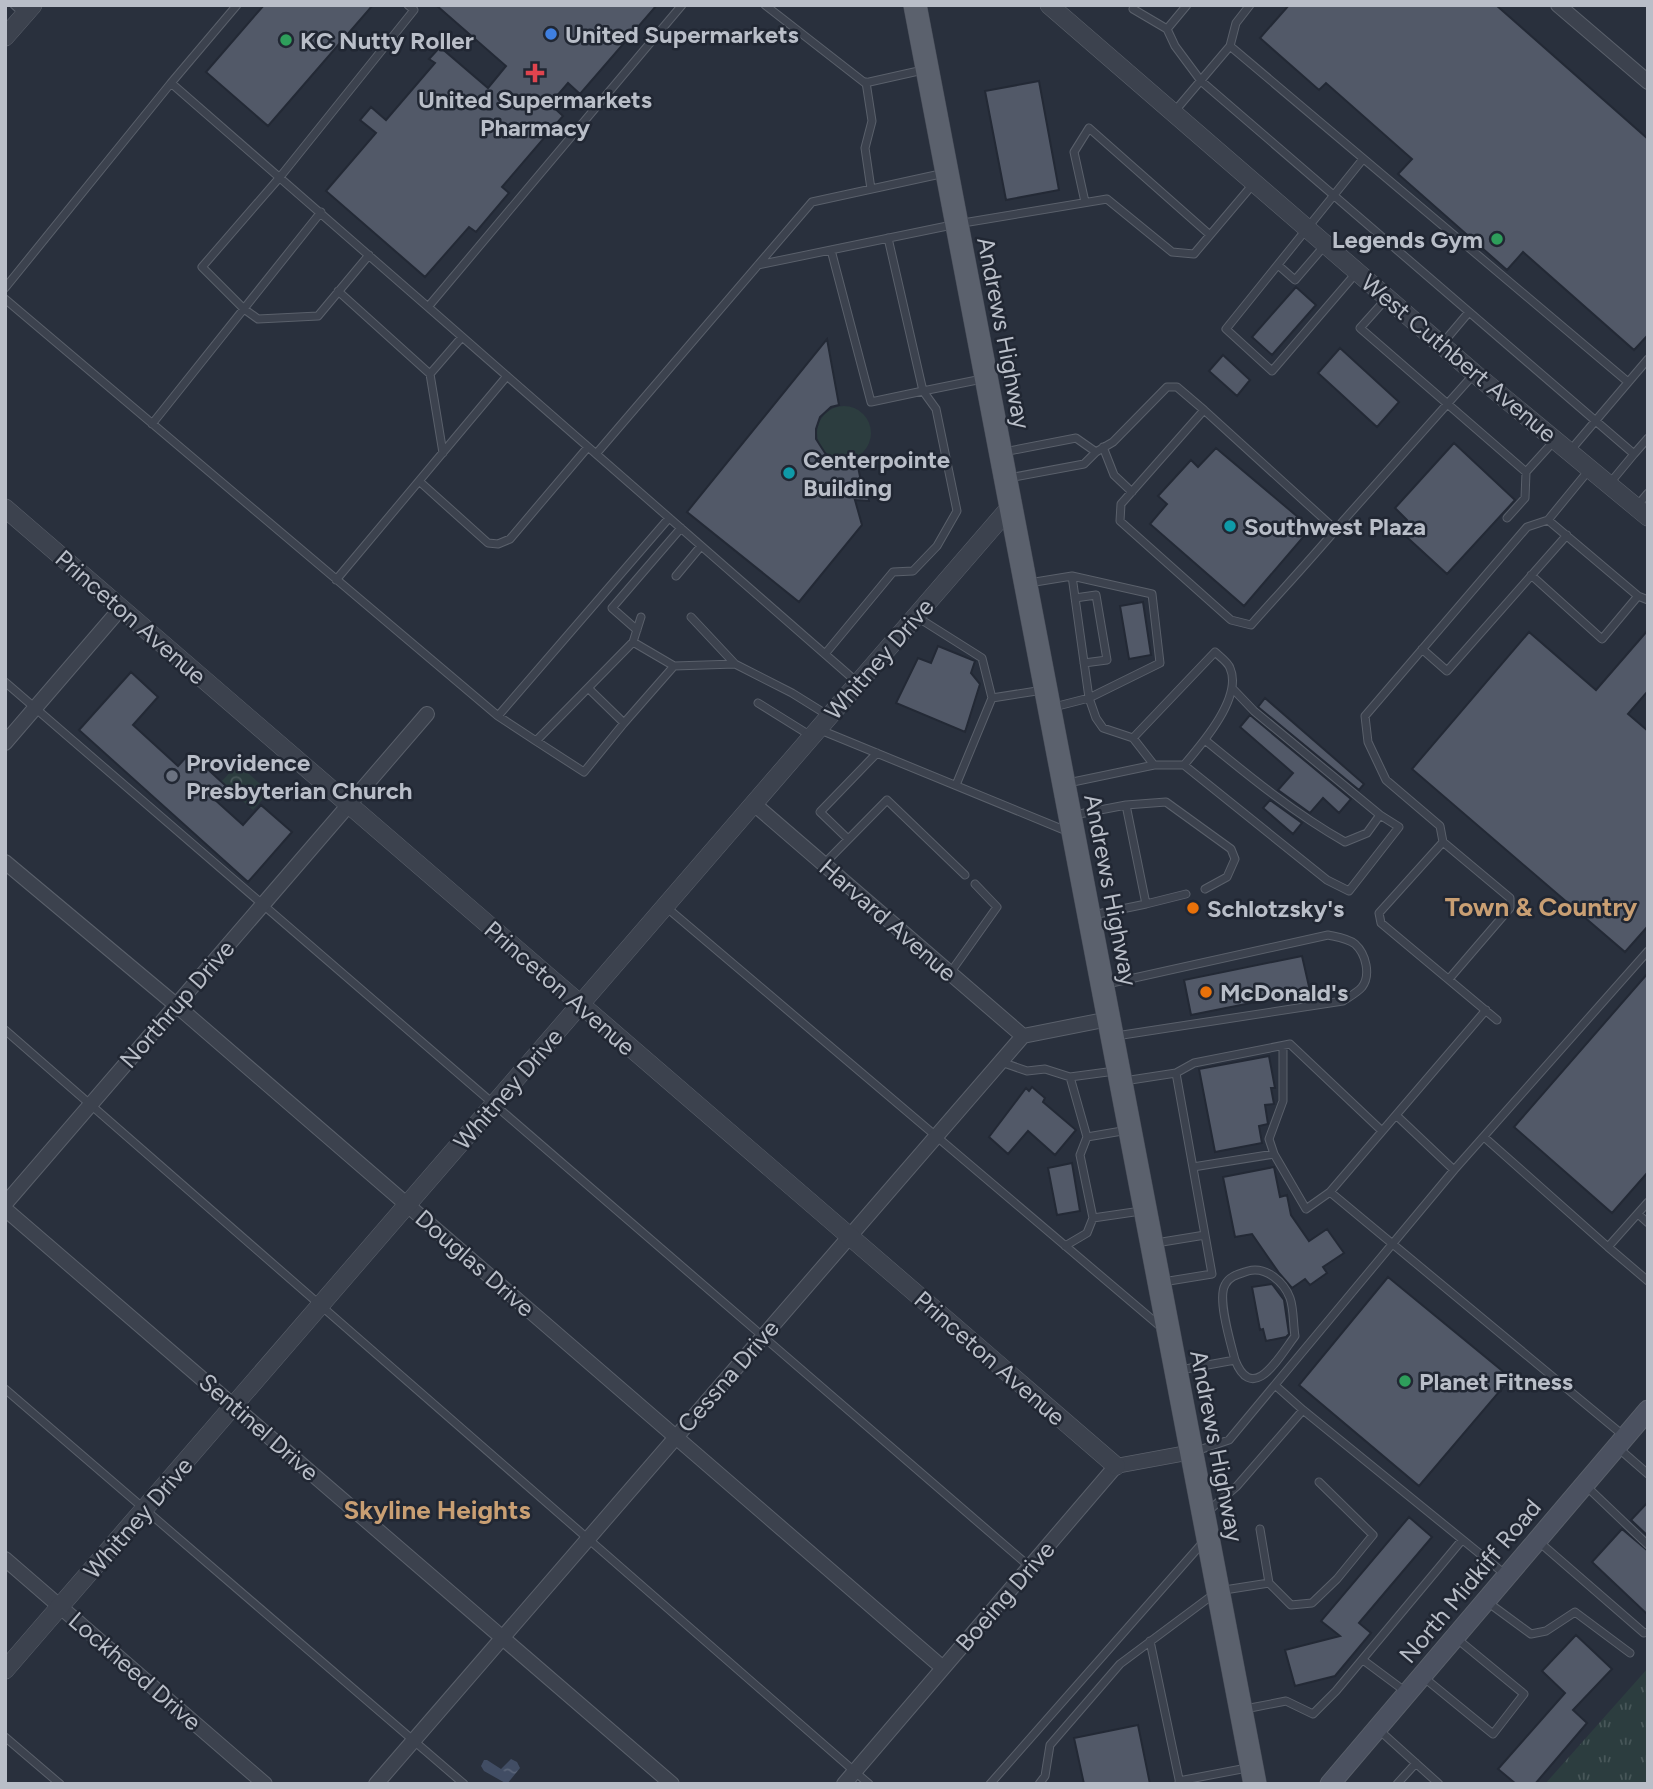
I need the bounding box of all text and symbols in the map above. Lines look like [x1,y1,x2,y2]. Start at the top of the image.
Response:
place label: United Supermarkets [565,20,799,49]
place label: KC Nutty Roller [300,26,474,55]
marker: United Supermarkets [543,26,559,42]
marker: KC Nutty Roller [278,32,294,48]
marker: United Supermarkets Pharmacy [527,65,543,81]
place label: United Supermarkets Pharmacy [418,85,652,142]
place label: Legends Gym [1332,225,1483,254]
marker: Legends Gym [1489,231,1505,247]
street label: Andrews Highway [971,235,1037,432]
street label: West Cuthbert Avenue [1355,268,1563,448]
place label: Centerpointe Building [803,445,950,502]
marker: Centerpointe Building [781,465,797,481]
place label: Southwest Plaza [1244,512,1426,541]
marker: Southwest Plaza [1222,518,1238,534]
street label: Princeton Avenue [50,544,212,690]
street label: Whitney Drive [818,592,940,726]
place label: Providence Presbyterian Church [186,748,412,805]
marker: Providence Presbyterian Church [164,768,180,784]
street label: Andrews Highway [1078,792,1144,989]
street label: Harvard Avenue [814,853,962,987]
district label: Town & Country [1445,891,1637,923]
place label: Schlotzsky's [1207,894,1344,923]
marker: Schlotzsky's [1185,900,1201,916]
street label: Princeton Avenue [479,915,641,1061]
street label: Northrup Drive [114,934,240,1074]
place label: McDonald's [1220,978,1348,1007]
marker: McDonald's [1198,984,1214,1000]
street label: Whitney Drive [447,1022,569,1156]
street label: Douglas Drive [410,1203,540,1323]
street label: Princeton Avenue [909,1285,1071,1431]
street label: Cessna Drive [671,1314,785,1438]
street label: Andrews Highway [1184,1348,1250,1545]
street label: Sentinel Drive [193,1367,325,1487]
place label: Planet Fitness [1419,1367,1573,1396]
marker: Planet Fitness [1397,1373,1413,1389]
street label: Whitney Drive [77,1451,199,1585]
street label: North Midkiff Road [1393,1493,1547,1669]
district label: Skyline Heights [343,1494,531,1526]
street label: Boeing Drive [949,1535,1061,1657]
street label: Lockheed Drive [63,1606,207,1736]

